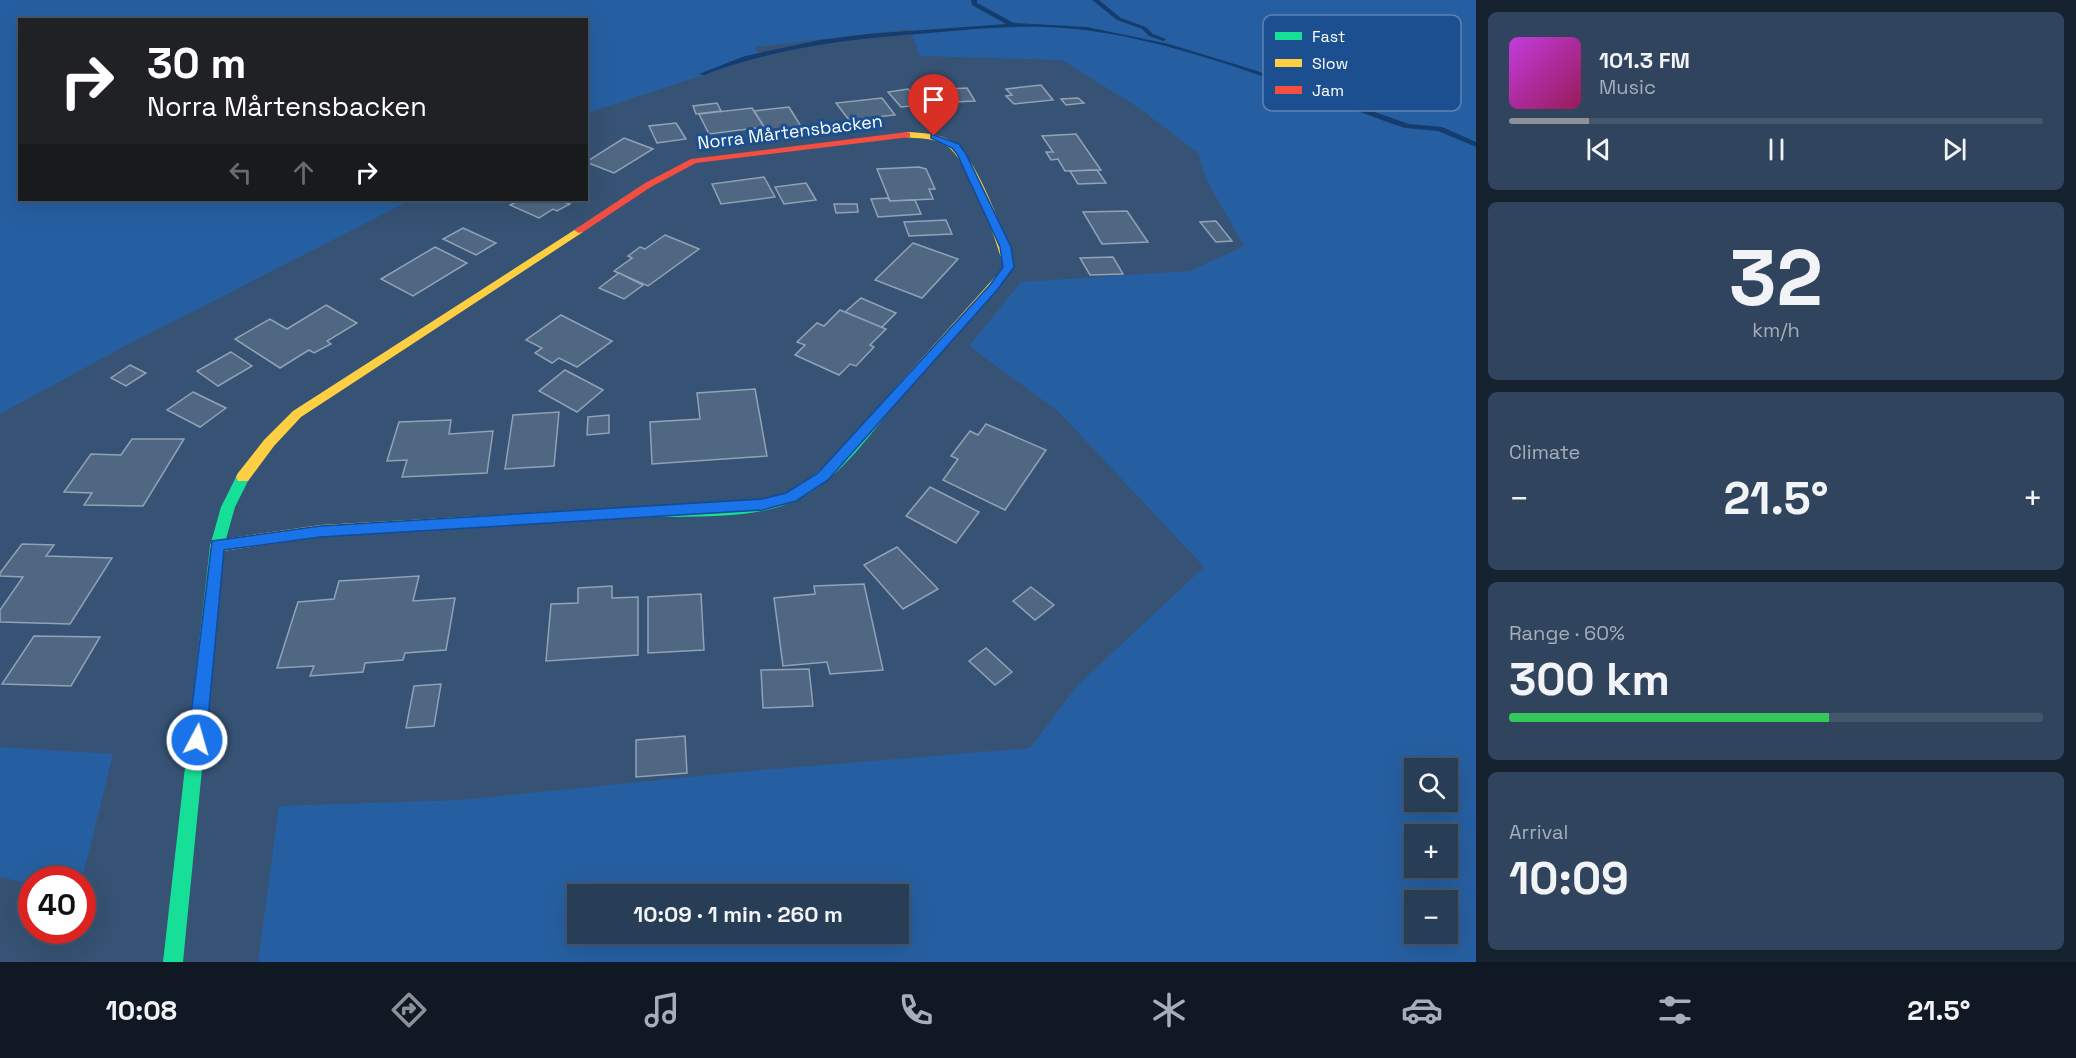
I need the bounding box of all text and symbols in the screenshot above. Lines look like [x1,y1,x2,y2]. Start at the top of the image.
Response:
legend [1263,15,1461,111]
text: Fast [1312,26,1345,47]
text: 30 m [147,37,246,90]
icon: right [48,42,126,120]
text: 101.3 FM [1599,46,1690,74]
text: Slow [1312,53,1348,74]
pin [908,74,959,136]
text: Music [1599,74,1656,100]
text: Jam [1312,80,1344,101]
icon: arrive [917,83,950,116]
text: Norra Mårtensbacken [147,89,427,124]
street label: Norra Mårtensbacken [696,109,884,154]
icon: previous [1582,133,1615,166]
icon: pause [1760,133,1793,166]
icon: next [1938,133,1971,166]
icon: left [224,156,257,189]
icon: ahead [287,156,320,189]
icon: right [350,156,383,189]
text: 32 [1729,228,1823,328]
text: km/h [1752,317,1800,343]
text: Climate [1509,439,1580,465]
text: 21.5° [1723,470,1829,527]
text: − [1509,478,1529,520]
text: + [2023,478,2043,520]
text: Range · 60% [1509,620,1625,646]
text: 300 km [1509,651,1670,708]
position arrow [165,708,229,772]
map controls [1404,758,1458,944]
button: search [1404,758,1458,812]
text: Arrival [1509,819,1568,845]
button: + [1404,824,1458,878]
text: 10:09 [1509,850,1629,907]
speed limit sign: 40 [18,866,96,944]
button: − [1404,890,1458,944]
text: 10:09 · 1 min · 260 m [633,900,843,928]
icon: directions [388,989,430,1031]
icon: music [641,989,683,1031]
icon: phone [895,989,937,1031]
icon: climate [1148,989,1190,1031]
icon: car [1401,989,1443,1031]
icon: filters [1654,989,1696,1031]
text: 10:08 [106,993,177,1028]
text: 21.5° [1907,993,1970,1028]

